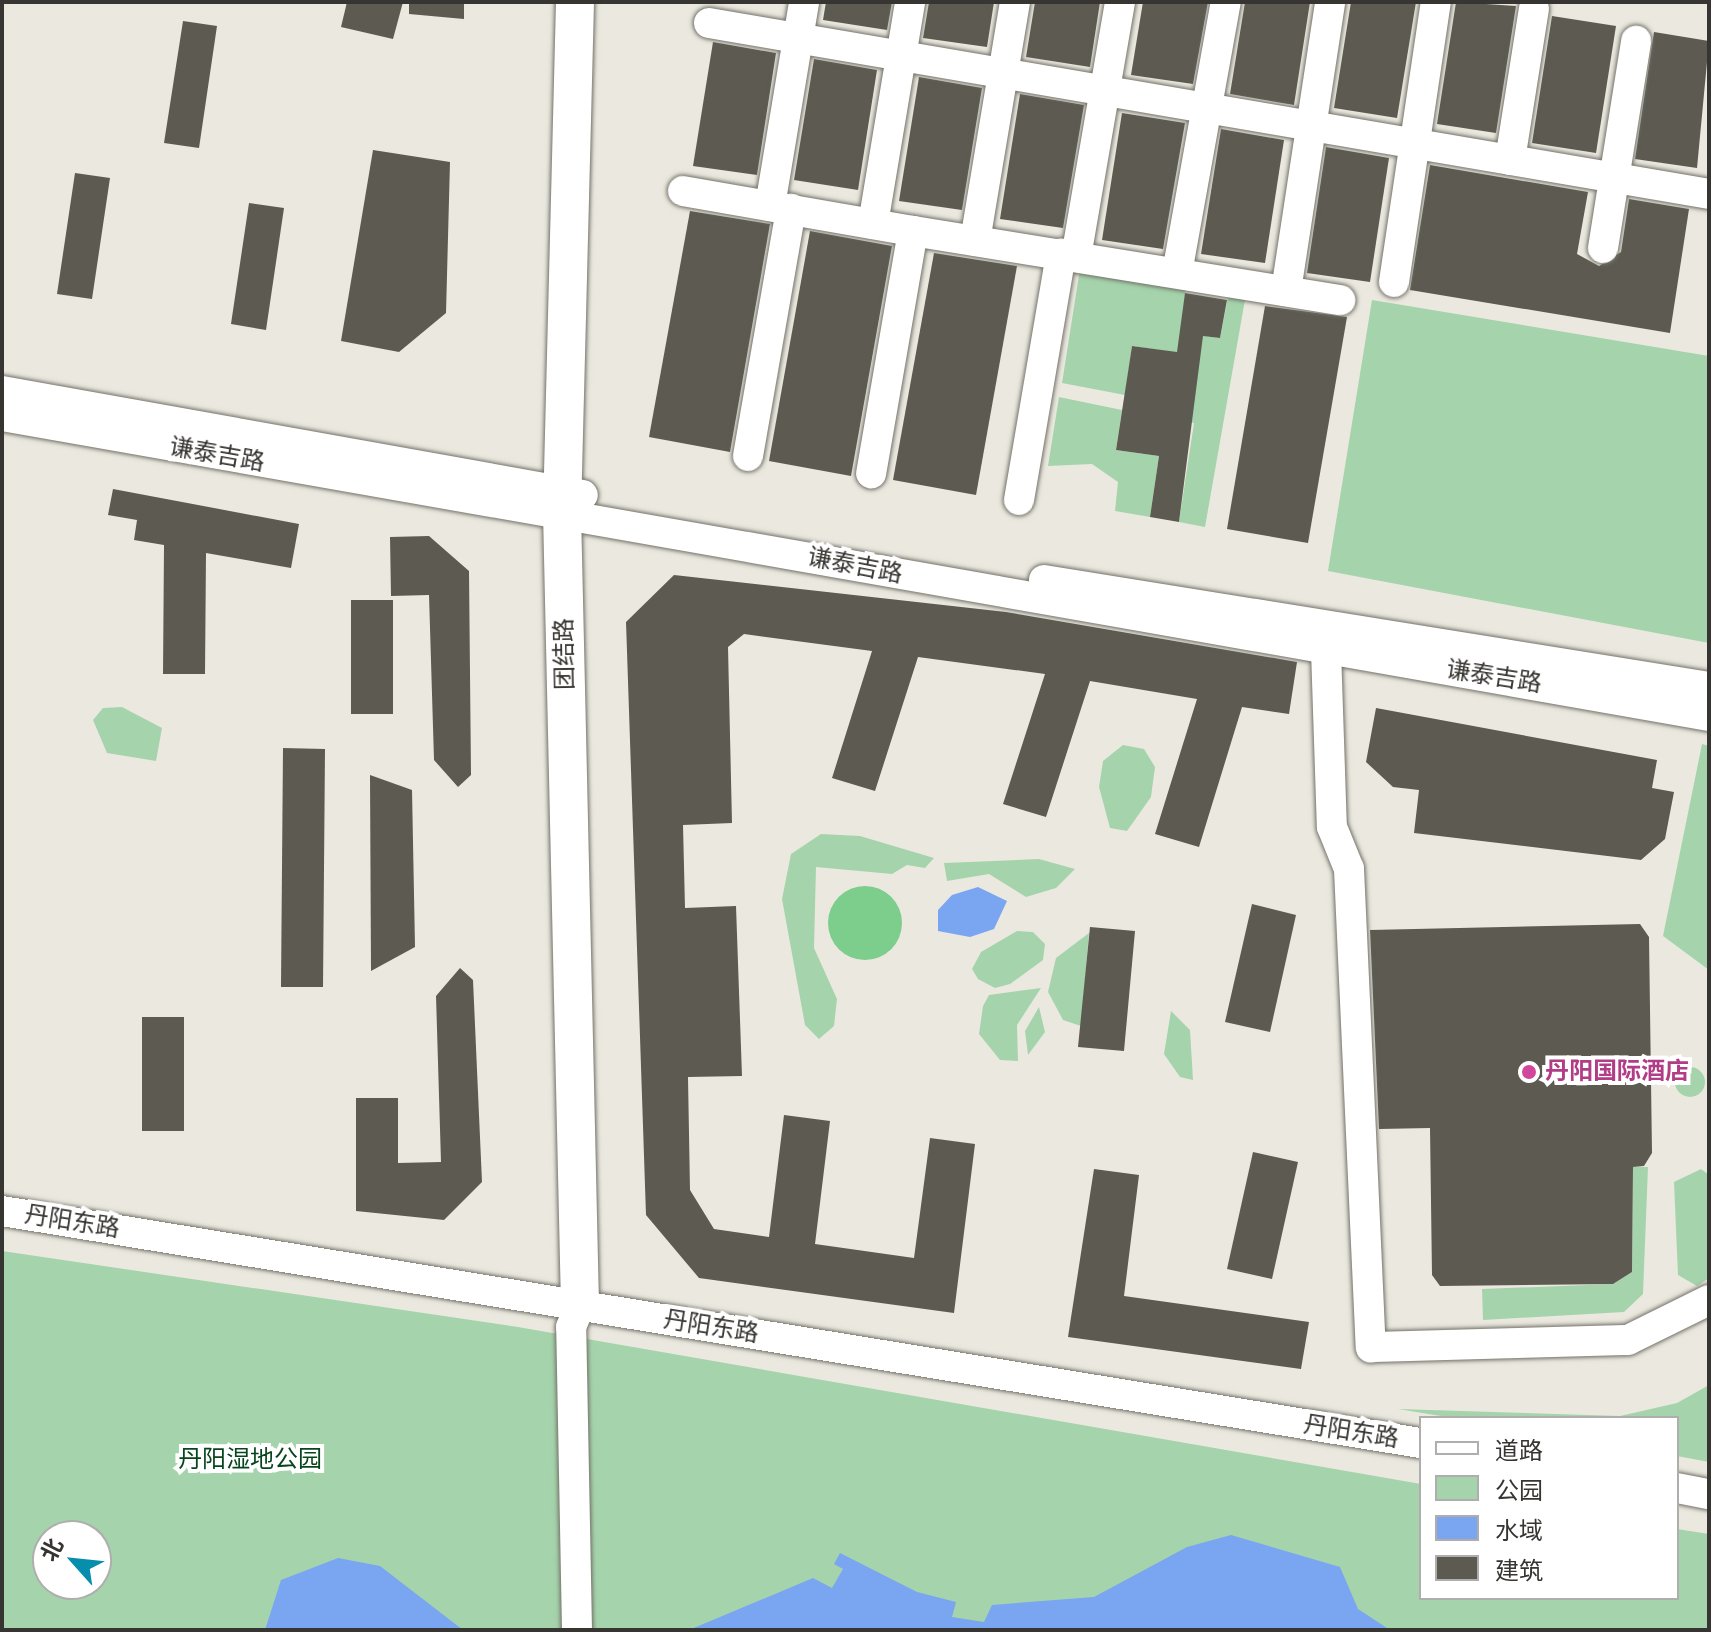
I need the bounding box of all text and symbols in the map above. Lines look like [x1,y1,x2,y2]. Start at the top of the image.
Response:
street label: 谦泰吉路 [167,432,267,478]
street label: 谦泰吉路 [805,543,905,589]
street label: 团结路 [550,618,580,690]
street label: 谦泰吉路 [1444,655,1544,699]
place label: 丹阳国际酒店 [1545,1058,1689,1086]
marker: 丹阳国际酒店 [1520,1063,1538,1081]
street label: 丹阳东路 [22,1200,122,1244]
street label: 丹阳东路 [661,1305,761,1349]
street label: 丹阳东路 [1301,1410,1401,1454]
legend [1419,1416,1679,1600]
text: 道路 [1495,1437,1543,1465]
park label: 丹阳湿地公园 [178,1446,322,1474]
text: 公园 [1495,1477,1543,1505]
text: 水域 [1495,1517,1543,1545]
north arrow [32,1520,112,1600]
text: 北 [36,1534,68,1565]
text: 建筑 [1495,1557,1543,1585]

